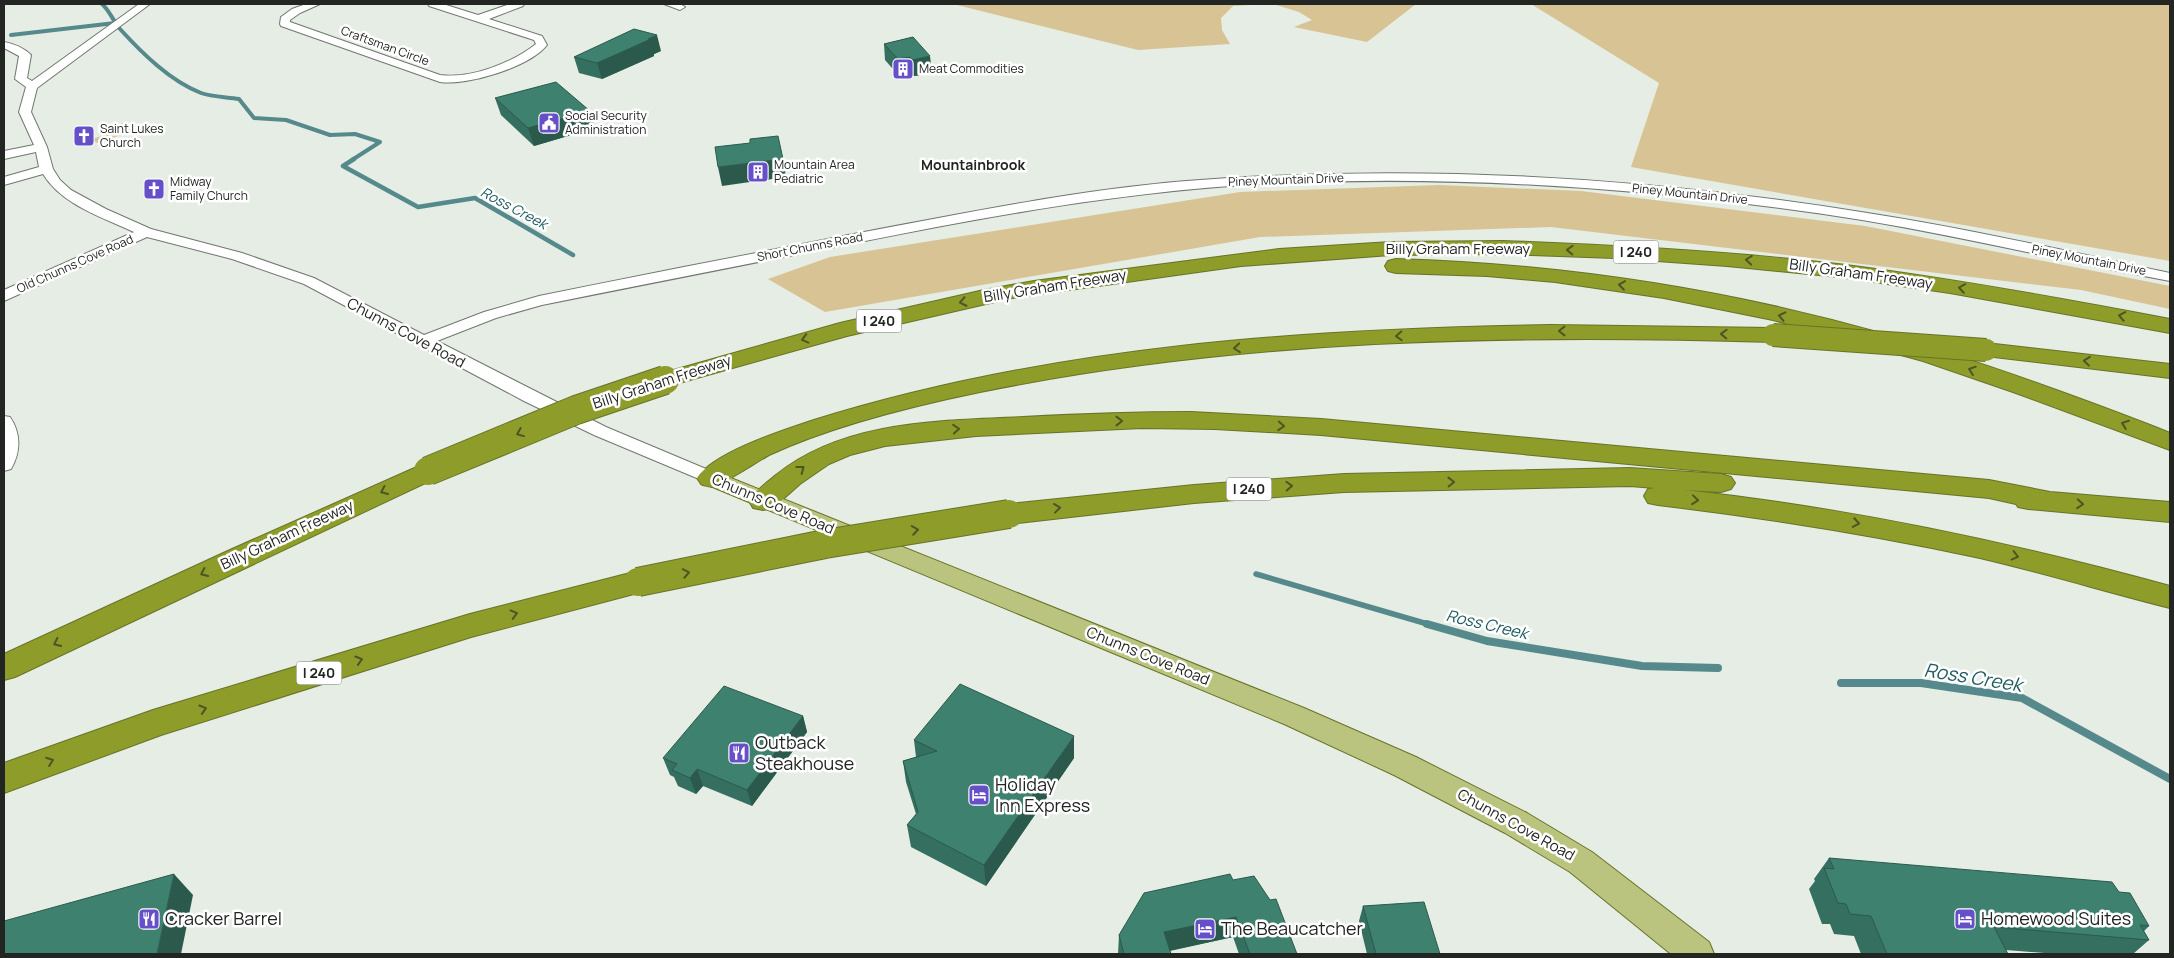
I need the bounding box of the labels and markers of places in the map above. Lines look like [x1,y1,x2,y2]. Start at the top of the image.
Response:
building icon: Meat Commodities [891,57,915,81]
place label: Meat Commodities [919,60,1024,77]
place label: Social Security Administration [565,107,648,138]
public building icon: Social Security Administration [537,111,561,135]
place label: Saint Lukes Church [100,120,164,151]
church icon: Saint Lukes Church [72,124,96,148]
place label: Mountain Area Pediatric [774,156,855,187]
building icon: Mountain Area Pediatric [746,160,770,184]
place label: Midway Family Church [170,173,248,204]
church icon: Midway Family Church [142,177,166,201]
place label: Outback Steakhouse [755,730,854,775]
restaurant icon: Outback Steakhouse [727,741,751,765]
place label: Holiday Inn Express [995,772,1090,817]
hotel icon: Holiday Inn Express [967,783,991,807]
place label: Cracker Barrel [165,906,282,930]
place label: Homewood Suites [1981,906,2131,930]
restaurant icon: Cracker Barrel [137,907,161,931]
hotel icon: Homewood Suites [1953,907,1977,931]
place label: The Beaucatcher [1221,916,1364,940]
hotel icon: The Beaucatcher [1193,917,1217,941]

